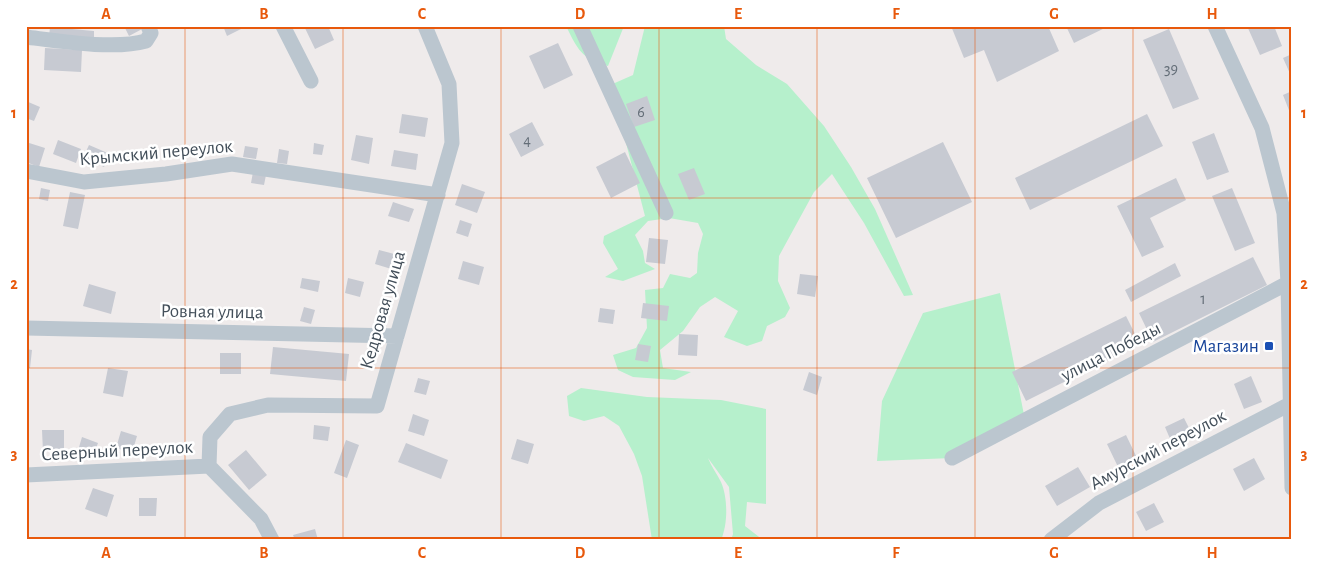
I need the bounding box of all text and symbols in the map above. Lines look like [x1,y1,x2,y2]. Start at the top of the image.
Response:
text: A [101,6,111,22]
text: B [259,6,269,22]
text: C [418,6,427,22]
text: D [575,6,586,22]
text: E [734,6,742,22]
text: F [892,6,900,22]
text: G [1049,6,1059,22]
text: H [1206,6,1218,22]
house number: 39 [1164,61,1178,77]
house number: 6 [637,104,645,120]
text: 1 [11,105,17,121]
text: 1 [1301,105,1307,121]
house number: 4 [523,132,531,148]
street label: Крымский переулок [78,137,234,169]
street label: Кедровая улица [357,248,409,371]
text: 2 [10,276,18,292]
text: 2 [1300,276,1308,292]
house number: 1 [1200,291,1206,307]
street label: Ровная улица [160,302,264,322]
street label: улица Победы [1057,319,1164,386]
place label: Магазин [1192,337,1259,356]
marker: Магазин [1263,340,1275,352]
street label: Амурский переулок [1087,406,1229,494]
street label: Северный переулок [41,438,194,464]
text: 3 [11,446,18,462]
text: 3 [1301,446,1308,462]
text: A [101,545,111,561]
text: B [259,545,269,561]
text: C [418,545,427,561]
text: D [575,545,586,561]
text: E [734,545,742,561]
text: F [892,545,900,561]
text: G [1049,545,1059,561]
text: H [1206,545,1218,561]

